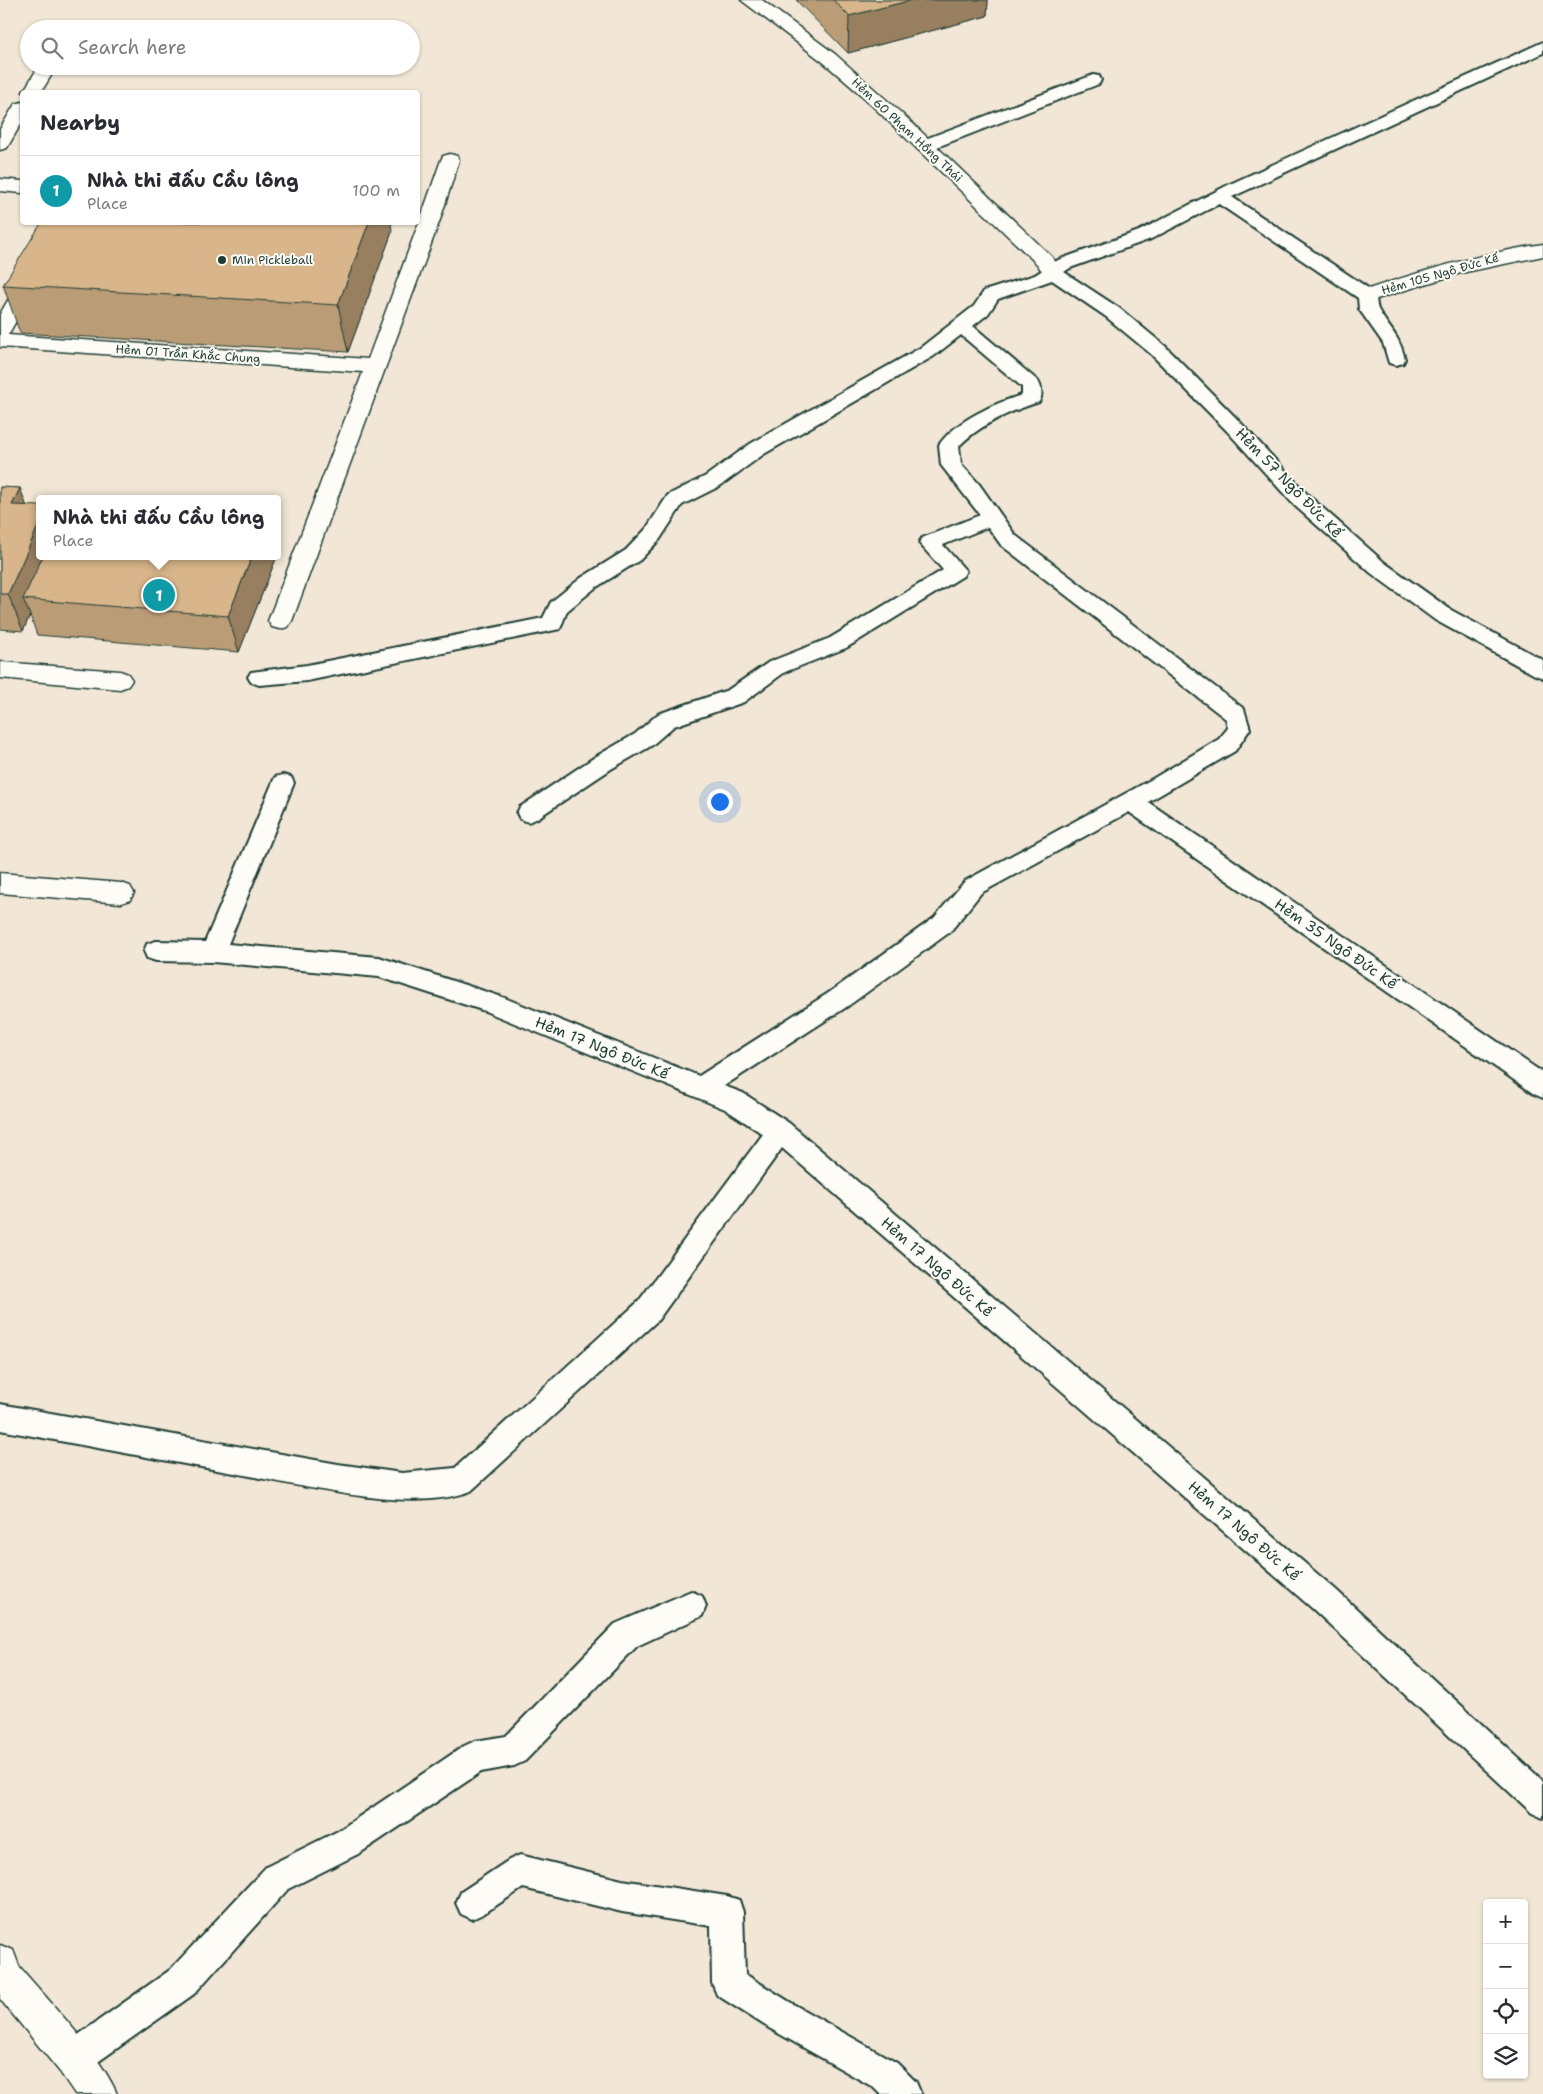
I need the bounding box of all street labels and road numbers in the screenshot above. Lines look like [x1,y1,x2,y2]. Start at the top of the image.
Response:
street label: Hẻm 60 Phạm Hồng Thái [848,74,966,186]
street label: Hẻm 105 Ngô Đức Kế [1379,249,1501,298]
street label: Hẻm 01 Trần Khắc Chung [115,341,261,367]
street label: Hẻm 57 Ngô Đức Kế [1231,424,1347,543]
street label: Hẻm 35 Ngô Đức Kế [1270,894,1402,994]
street label: Hẻm 17 Ngô Đức Kế [532,1012,672,1084]
street label: Hẻm 17 Ngô Đức Kế [877,1213,998,1322]
street label: Hẻm 17 Ngô Đức Kế [1184,1477,1305,1586]

